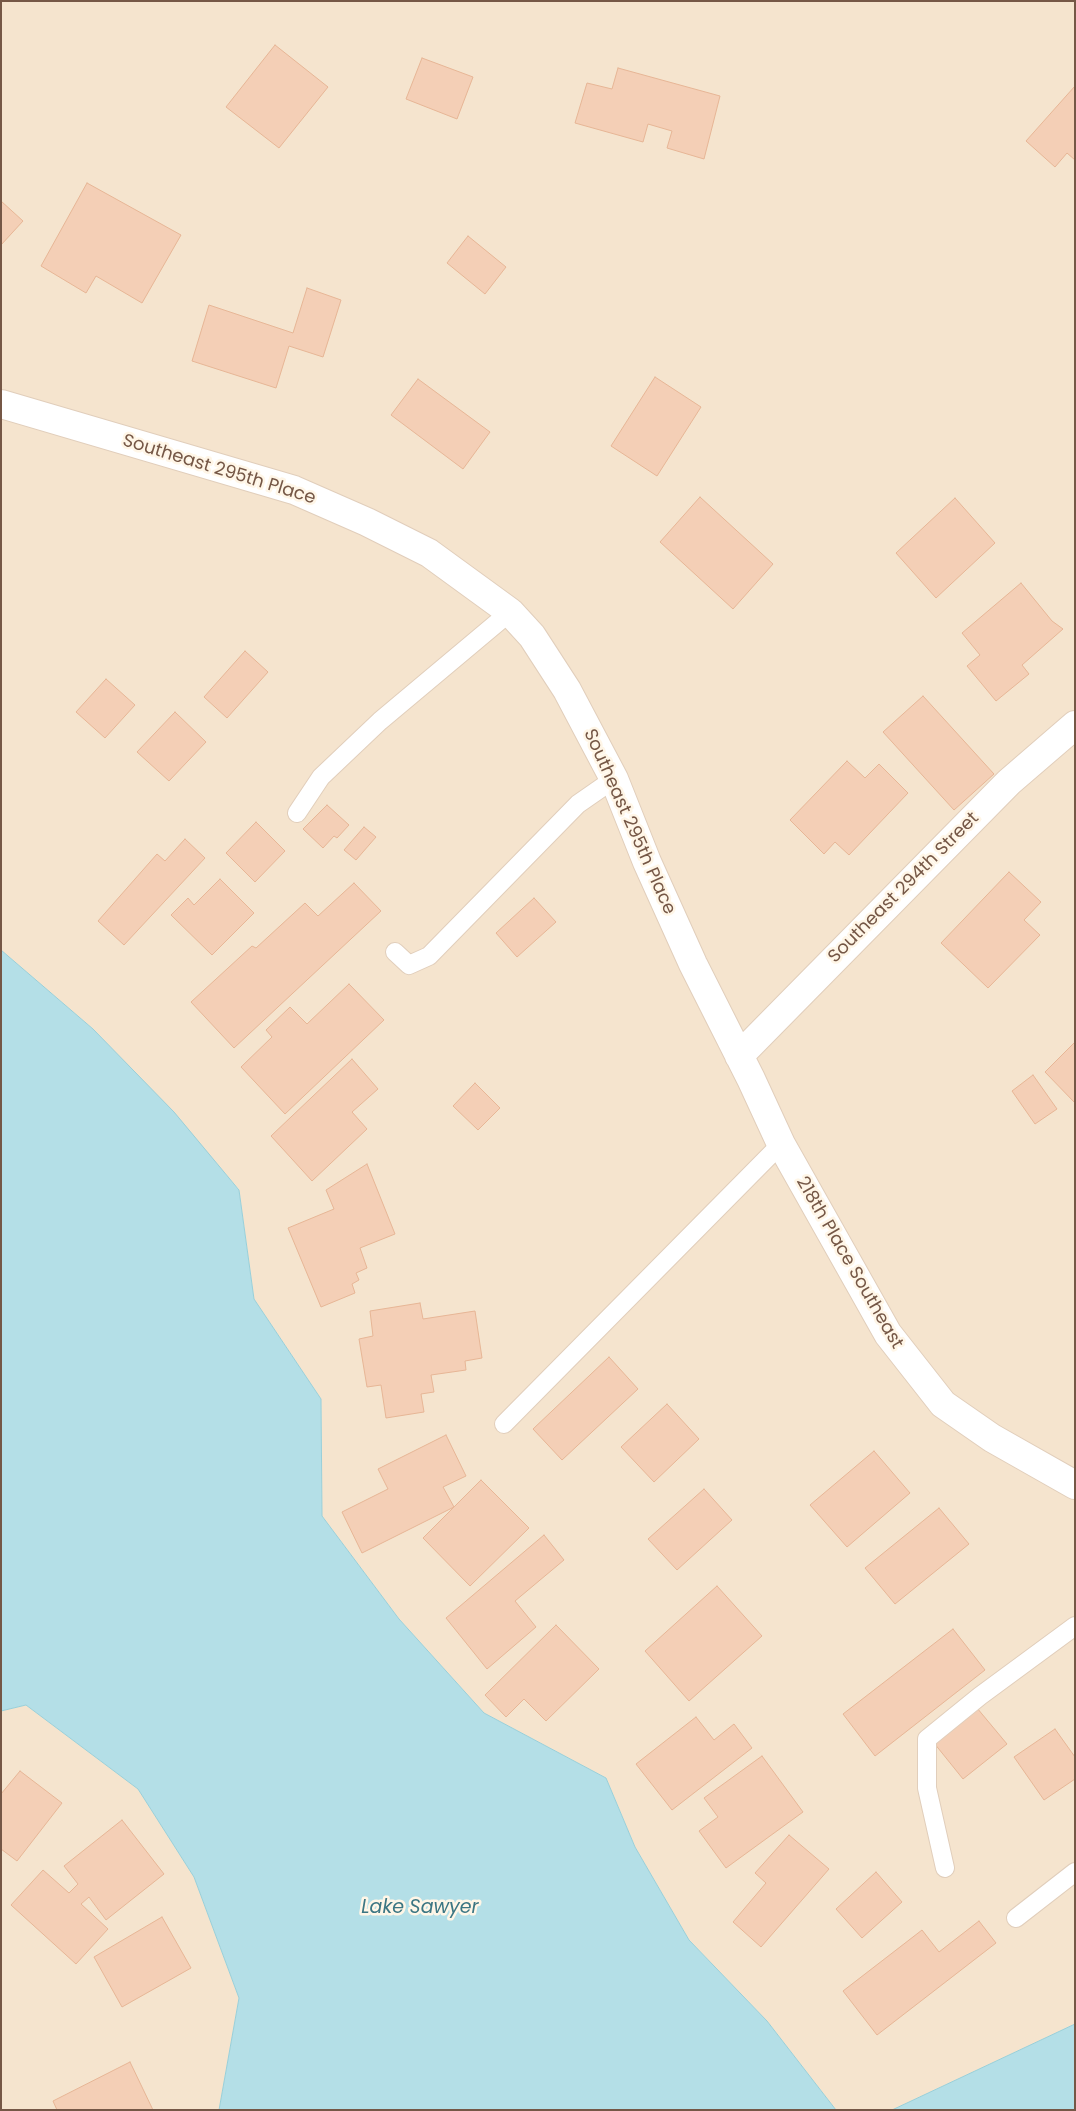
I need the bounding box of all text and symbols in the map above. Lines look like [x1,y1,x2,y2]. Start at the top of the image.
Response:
street label: Southeast 295th Place [120,430,318,510]
street label: Southeast 295th Place [578,726,680,918]
street label: Southeast 294th Street [824,808,984,968]
street label: 218th Place Southeast [791,1173,907,1353]
water label: Lake Sawyer [361,1897,479,1919]

